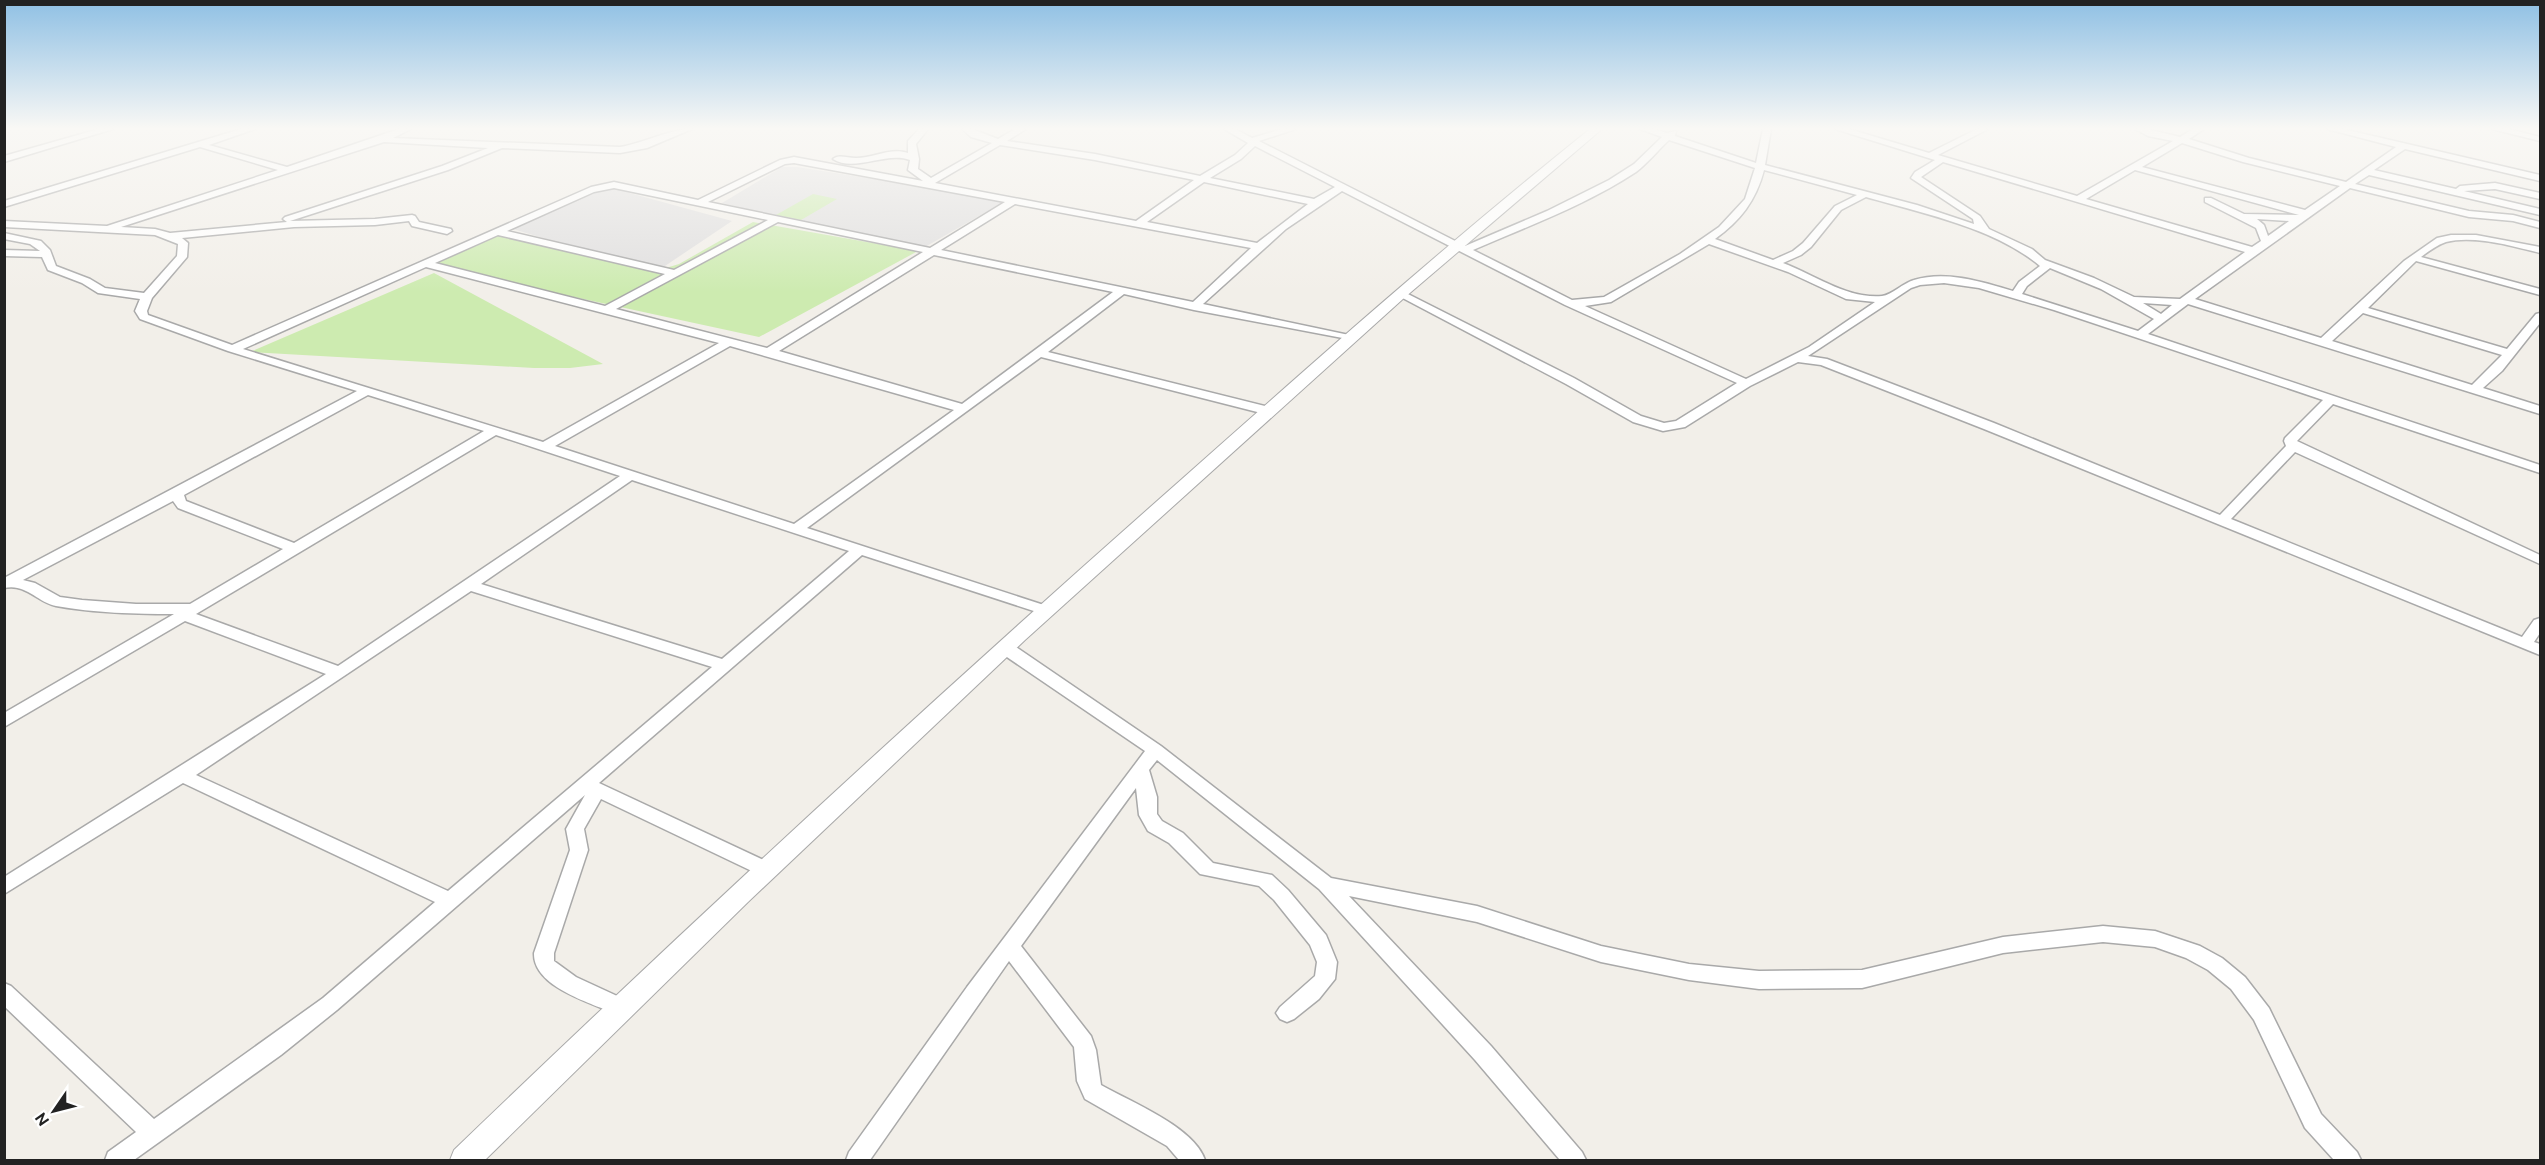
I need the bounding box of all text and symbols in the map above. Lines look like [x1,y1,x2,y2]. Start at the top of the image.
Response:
north arrow [24,1081,84,1141]
text: N [31,1110,53,1130]

